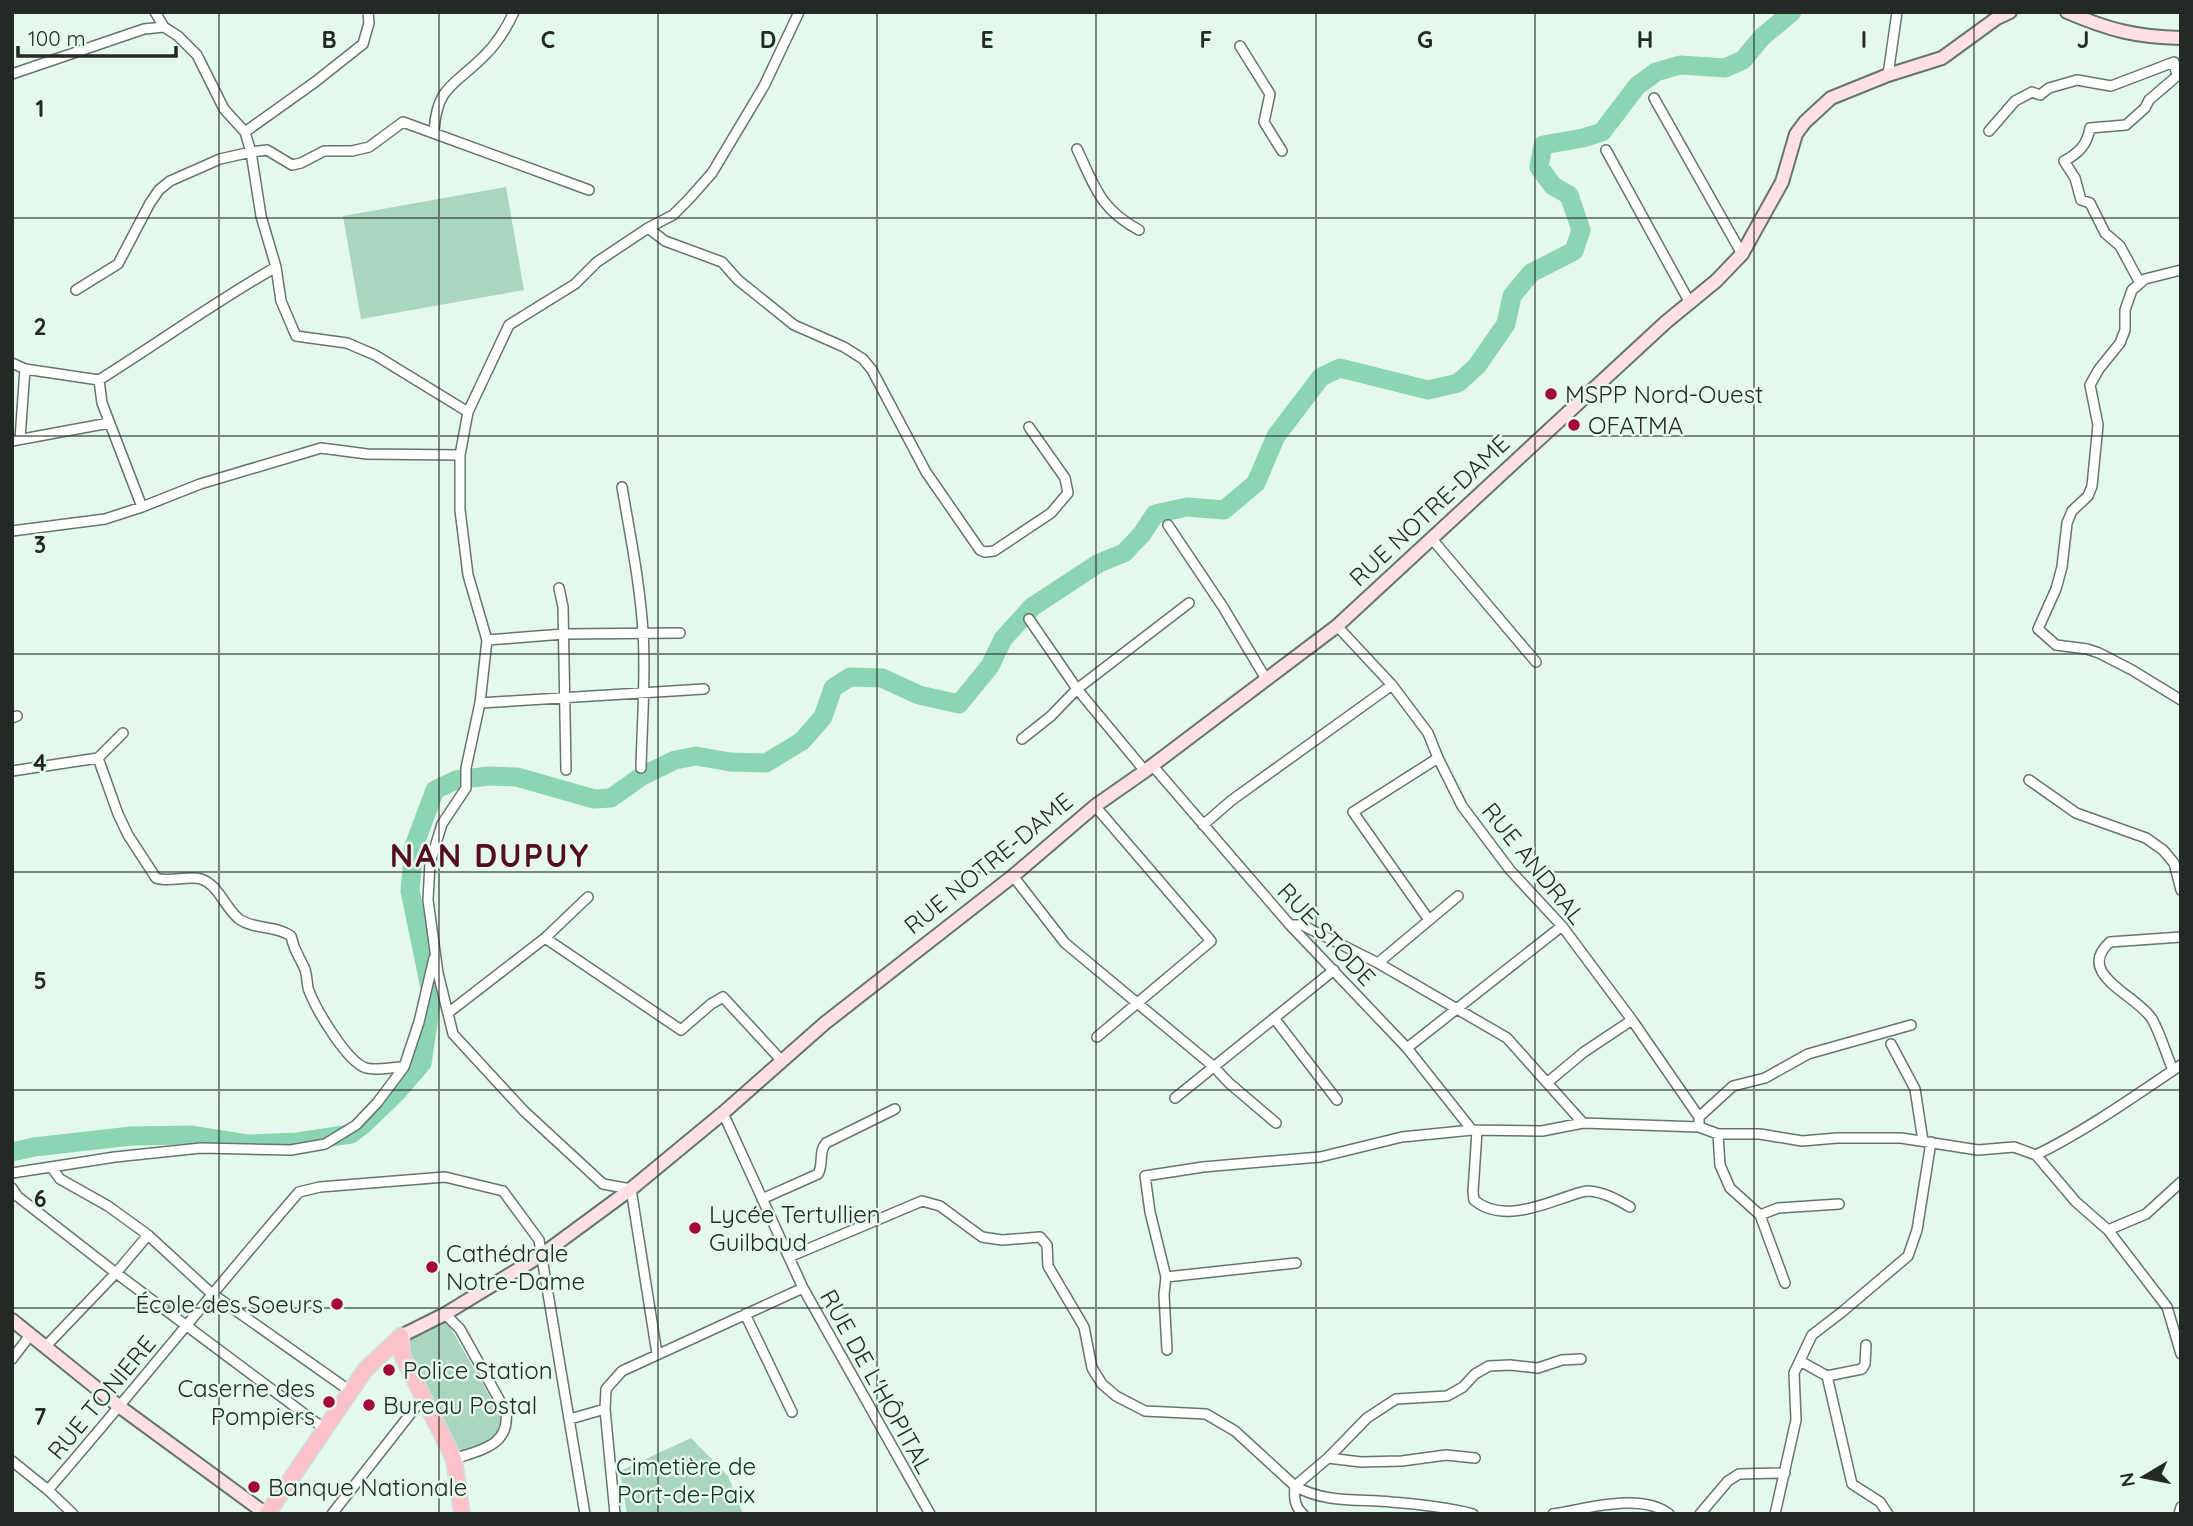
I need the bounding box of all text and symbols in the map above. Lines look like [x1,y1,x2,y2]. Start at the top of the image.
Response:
scale bar [18,14,175,58]
text: 100 m [28,25,86,51]
text: B [321,25,337,54]
text: C [541,25,555,54]
text: D [760,25,776,54]
text: E [980,25,994,54]
text: F [1200,25,1212,54]
text: G [1417,25,1433,54]
text: H [1637,25,1653,54]
text: I [1861,25,1867,54]
text: J [2077,25,2089,54]
text: 1 [36,94,44,123]
text: 2 [33,312,47,341]
place label: MSPP Nord-Ouest [1565,379,1763,409]
marker: MSPP Nord-Ouest [1543,386,1559,402]
place label: OFATMA [1588,410,1683,440]
marker: OFATMA [1566,417,1582,433]
street label: RUE NOTRE-DAME [1343,428,1515,592]
text: 3 [34,530,46,559]
text: 4 [33,748,47,777]
street label: RUE NOTRE-DAME [898,786,1078,940]
street label: RUE ANDRAL [1476,796,1592,930]
district label: NAN DUPUY [390,835,590,875]
street label: RUE STODE [1272,876,1382,992]
text: 5 [33,966,47,995]
text: 6 [34,1184,46,1213]
place label: Lycée Tertullien Guilbaud [709,1199,881,1257]
marker: Lycée Tertullien Guilbaud [687,1220,703,1236]
place label: Cathédrale Notre-Dame [446,1238,585,1296]
marker: Cathédrale Notre-Dame [424,1259,440,1275]
street label: RUE DE L'HÔPITAL [814,1284,940,1478]
place label: École des Soeurs [135,1289,323,1319]
marker: École des Soeurs [329,1296,345,1312]
street label: RUE TONIERE [41,1329,161,1465]
place label: Police Station [403,1355,553,1385]
marker: Police Station [381,1362,397,1378]
place label: Caserne des Pompiers [177,1373,315,1431]
place label: Bureau Postal [383,1390,537,1420]
marker: Caserne des Pompiers [321,1394,337,1410]
marker: Bureau Postal [361,1397,377,1413]
text: 7 [34,1402,47,1431]
north arrow [2109,1442,2179,1512]
park label: Cimetière de Port-de-Paix [616,1451,756,1509]
text: N [2114,1471,2140,1489]
place label: Banque Nationale [268,1472,467,1502]
marker: Banque Nationale [246,1479,262,1495]

